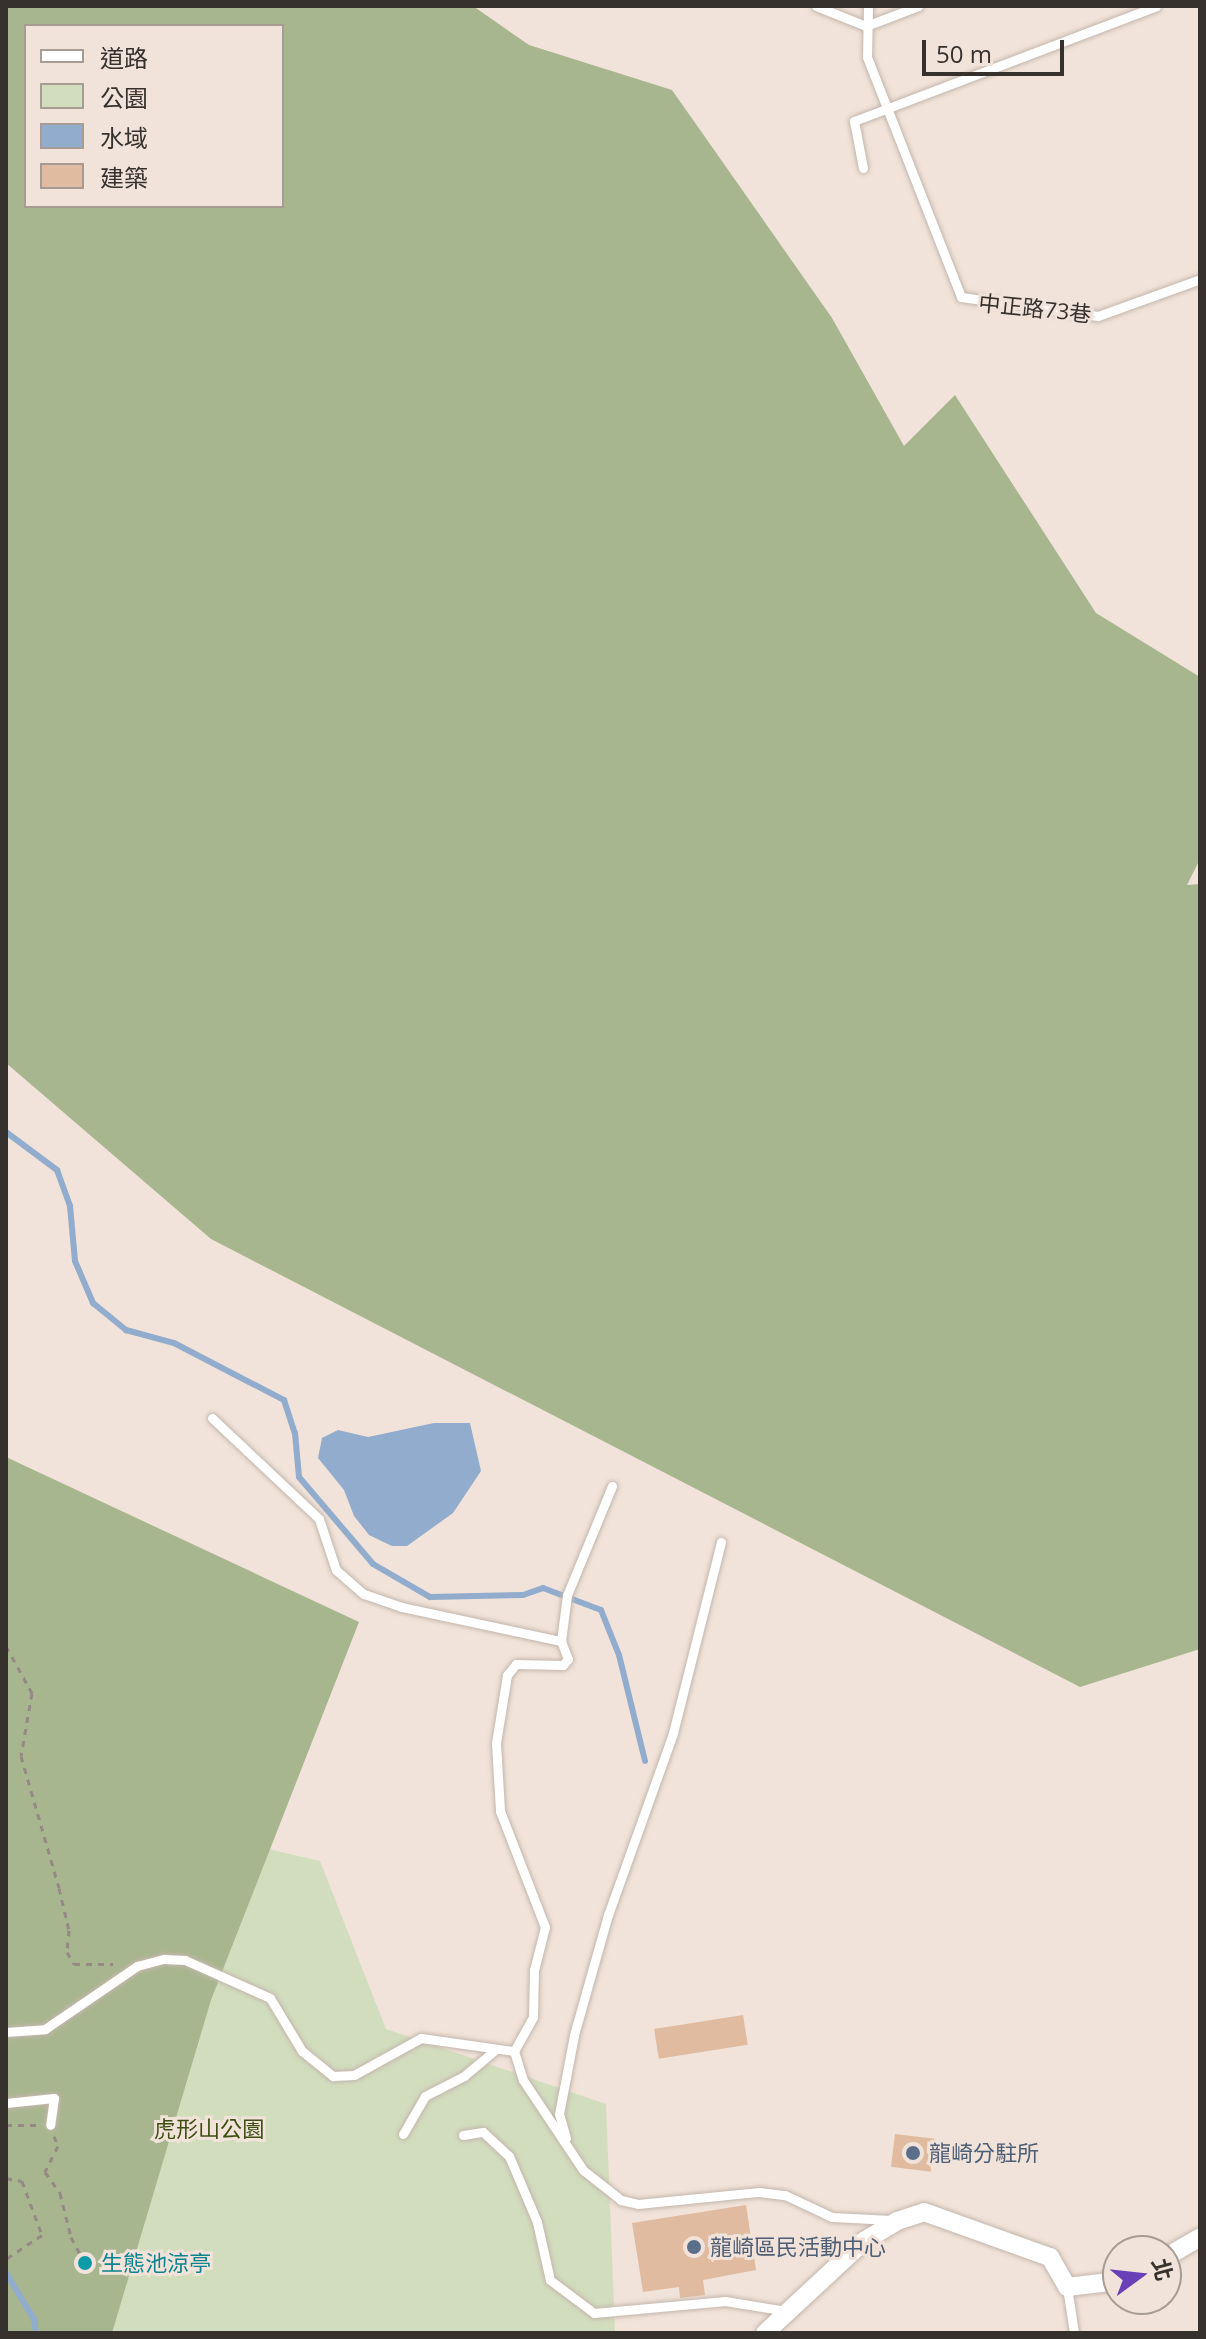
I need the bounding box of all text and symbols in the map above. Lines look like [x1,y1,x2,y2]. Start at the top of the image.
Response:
legend [24,24,284,208]
scale bar [926,24,1068,74]
text: 50 m [936,37,992,70]
text: 道路 [100,41,148,74]
text: 公園 [100,81,148,114]
text: 水域 [100,121,148,154]
text: 建築 [100,161,148,194]
street label: 中正路73巷 [977,289,1093,327]
park label: 虎形山公園 [154,2116,264,2142]
place label: 龍崎分駐所 [929,2140,1039,2166]
marker: 龍崎分駐所 [904,2144,922,2162]
place label: 龍崎區民活動中心 [710,2234,886,2260]
north arrow [1102,2235,1182,2315]
marker: 龍崎區民活動中心 [685,2238,703,2256]
place label: 生態池涼亭 [101,2250,211,2276]
marker: 生態池涼亭 [76,2254,94,2272]
text: 北 [1146,2255,1181,2284]

